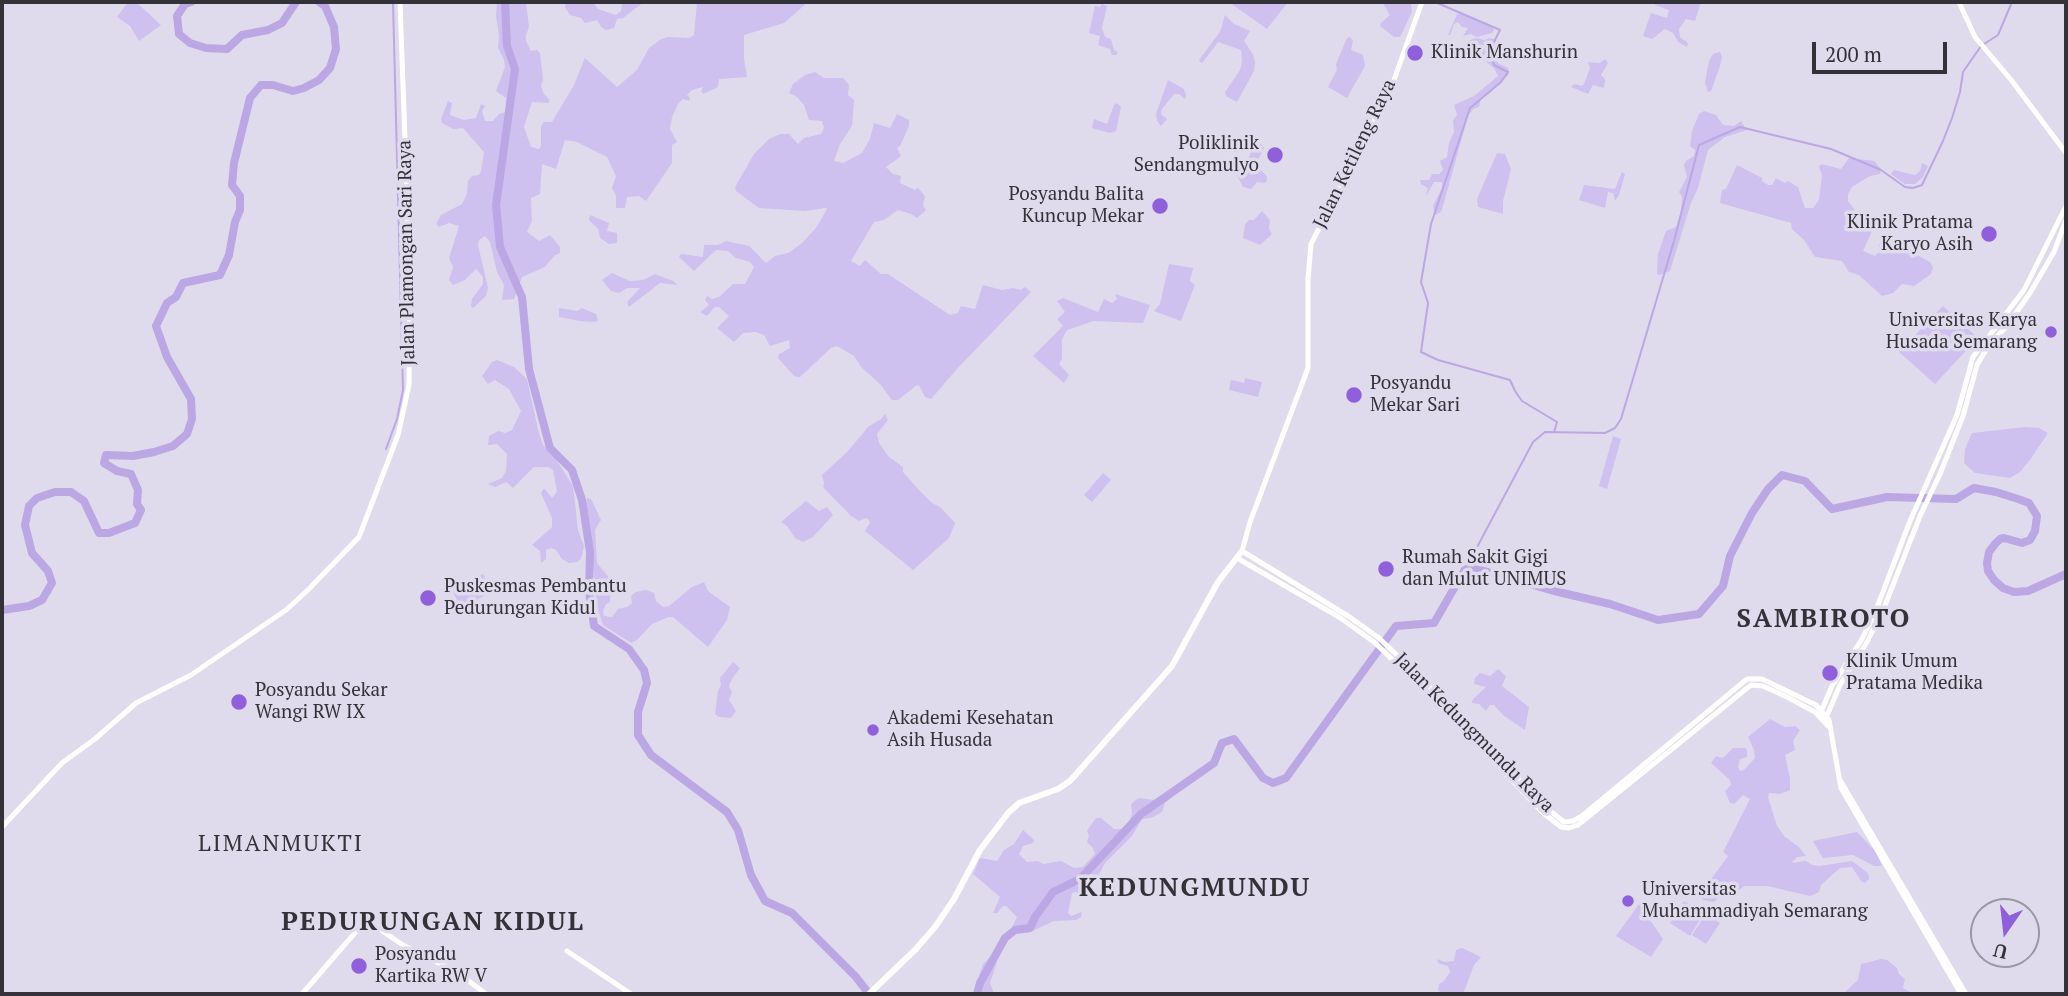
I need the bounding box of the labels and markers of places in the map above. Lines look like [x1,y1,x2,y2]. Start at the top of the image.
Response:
place label: Klinik Manshurin [1431,42,1578,64]
marker: Klinik Manshurin [1405,43,1425,63]
place label: Poliklinik Sendangmulyo [1134,133,1259,177]
marker: Poliklinik Sendangmulyo [1265,145,1285,165]
place label: Posyandu Balita Kuncup Mekar [1009,184,1144,228]
marker: Posyandu Balita Kuncup Mekar [1150,196,1170,216]
place label: Klinik Pratama Karyo Asih [1847,212,1973,256]
marker: Klinik Pratama Karyo Asih [1979,224,1999,244]
place label: Universitas Karya Husada Semarang [1886,310,2037,354]
marker: Universitas Karya Husada Semarang [2043,324,2059,340]
place label: Posyandu Mekar Sari [1370,373,1460,417]
marker: Posyandu Mekar Sari [1344,385,1364,405]
place label: Rumah Sakit Gigi dan Mulut UNIMUS [1402,547,1567,591]
marker: Rumah Sakit Gigi dan Mulut UNIMUS [1376,559,1396,579]
place label: Puskesmas Pembantu Pedurungan Kidul [444,576,627,620]
marker: Puskesmas Pembantu Pedurungan Kidul [418,588,438,608]
place label: Klinik Umum Pratama Medika [1846,651,1983,695]
marker: Klinik Umum Pratama Medika [1820,663,1840,683]
place label: Posyandu Sekar Wangi RW IX [255,680,387,724]
marker: Posyandu Sekar Wangi RW IX [229,692,249,712]
place label: Akademi Kesehatan Asih Husada [887,708,1054,752]
marker: Akademi Kesehatan Asih Husada [865,722,881,738]
place label: Universitas Muhammadiyah Semarang [1642,879,1868,923]
marker: Universitas Muhammadiyah Semarang [1620,893,1636,909]
place label: Posyandu Kartika RW V [375,944,487,988]
marker: Posyandu Kartika RW V [349,956,369,976]

